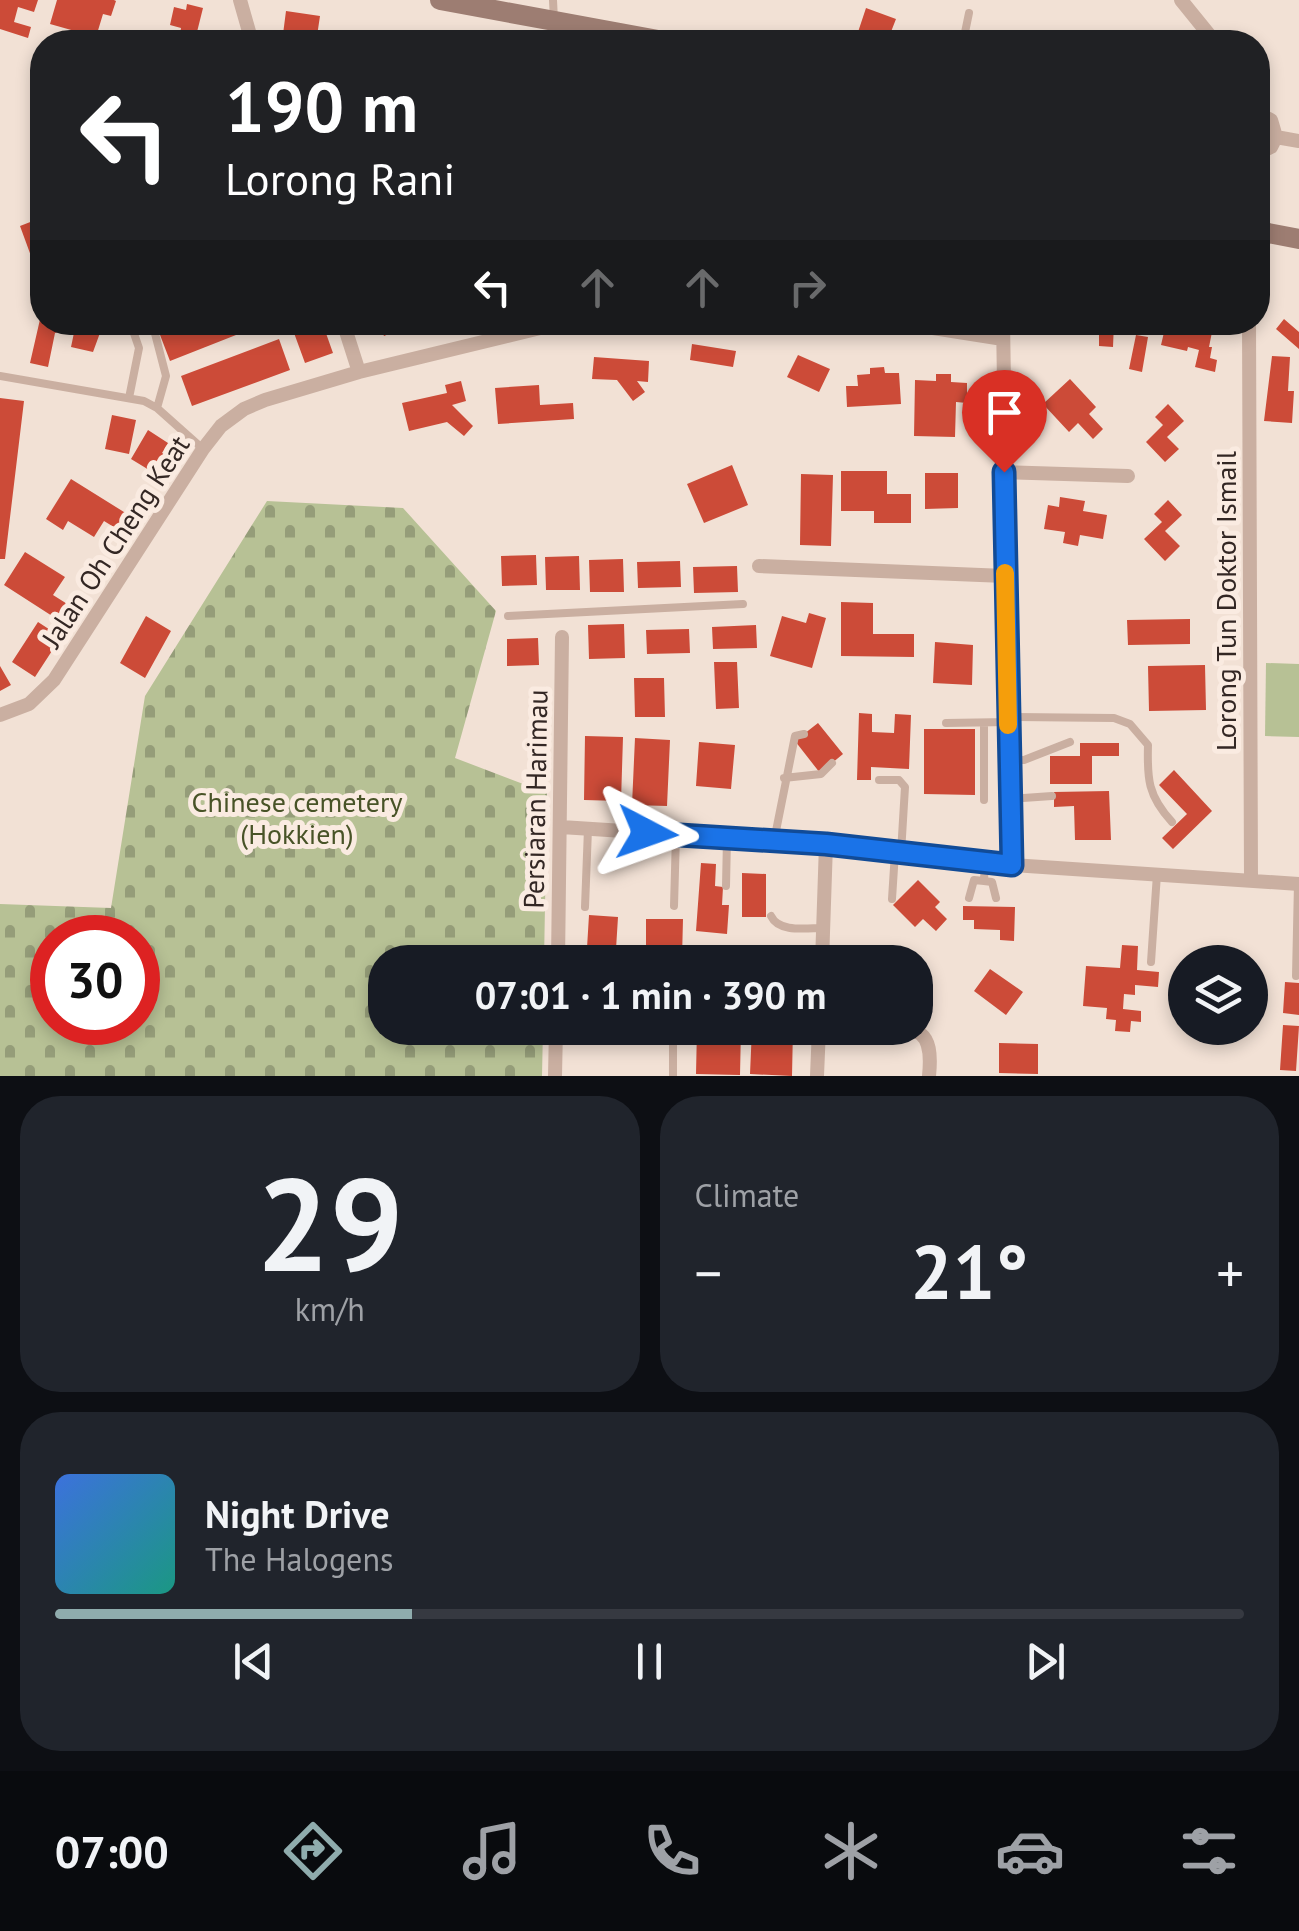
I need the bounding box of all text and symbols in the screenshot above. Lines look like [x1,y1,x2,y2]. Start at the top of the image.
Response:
text: 190 m [225,61,418,151]
icon: left [60,70,190,200]
text: Lorong Rani [225,149,455,207]
icon: left [465,260,520,315]
icon: ahead [570,260,625,315]
icon: ahead [675,260,730,315]
icon: right [780,260,835,315]
pin [962,370,1047,473]
icon: arrive [977,385,1032,440]
street label: Jalan Oh Cheng Keat [32,428,198,655]
street label: Lorong Tun Doktor Ismail [1207,451,1244,751]
street label: Persiaran Harimau [515,689,555,909]
position arrow [595,781,699,885]
park label: Chinese cemetery (Hokkien) [192,783,402,852]
speed limit sign: 30 [30,915,160,1045]
map controls [1168,945,1268,1045]
button: layers [1168,945,1268,1045]
text: 07:01 · 1 min · 390 m [475,970,826,1019]
text: 29 [256,1139,403,1307]
text: Climate [695,1174,799,1216]
text: 21° [910,1223,1028,1320]
text: − [695,1237,722,1308]
text: + [1216,1237,1244,1308]
text: km/h [295,1288,365,1330]
text: Night Drive [205,1489,389,1538]
text: The Halogens [205,1538,393,1580]
icon: previous [226,1634,281,1689]
icon: pause [622,1634,677,1689]
icon: next [1018,1634,1073,1689]
icon: directions [278,1816,348,1886]
icon: music [457,1816,527,1886]
icon: phone [637,1816,707,1886]
icon: climate [816,1816,886,1886]
icon: car [995,1816,1065,1886]
icon: filters [1174,1816,1244,1886]
text: 07:00 [55,1822,169,1880]

